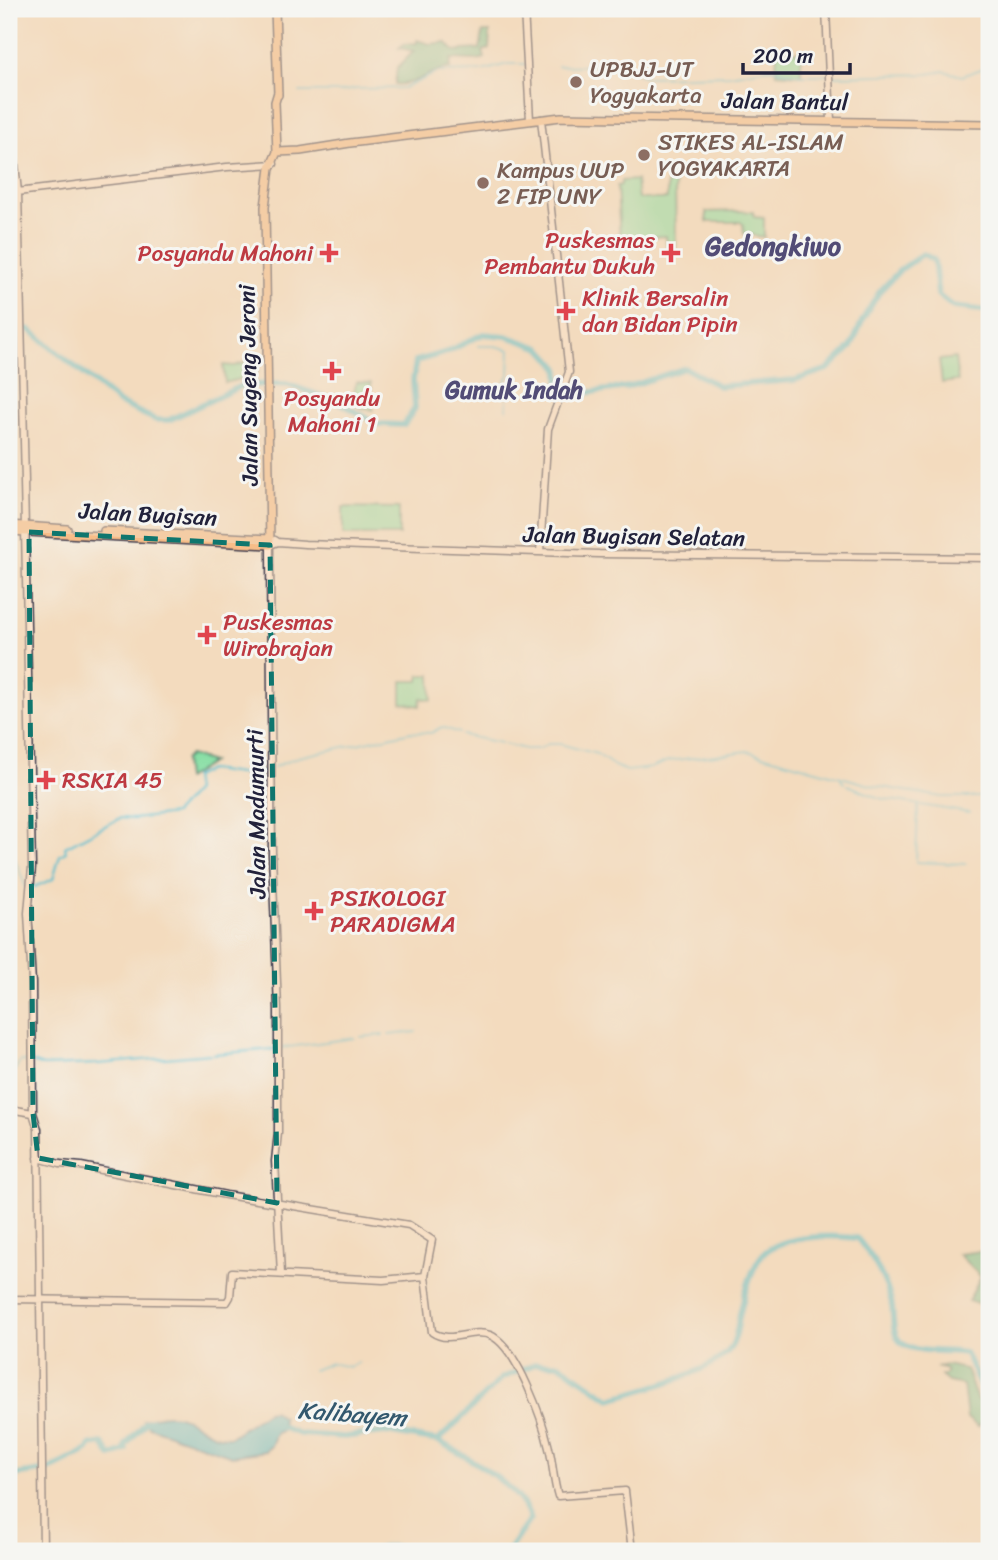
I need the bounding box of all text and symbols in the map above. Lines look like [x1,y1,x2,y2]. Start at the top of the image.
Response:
scale bar [743,32,849,76]
text: 200 m [753,37,813,75]
place label: UPBJJ-UT Yogyakarta [590,49,702,116]
marker: UPBJJ-UT Yogyakarta [568,74,584,90]
street label: Jalan Bantul [720,80,849,123]
place label: STIKES AL-ISLAM YOGYAKARTA [658,122,844,189]
marker: STIKES AL-ISLAM YOGYAKARTA [636,147,652,163]
place label: Kampus UUP 2 FIP UNY [497,150,624,217]
marker: Kampus UUP 2 FIP UNY [475,175,491,191]
place label: Puskesmas Pembantu Dukuh [484,220,655,287]
district label: Gedongkiwo [705,223,842,269]
place label: Posyandu Mahoni [137,233,314,274]
marker: Posyandu Mahoni [319,243,339,263]
marker: Puskesmas Pembantu Dukuh [661,243,681,263]
place label: Klinik Bersalin dan Bidan Pipin [582,278,738,345]
street label: Jalan Sugeng Jeroni [226,283,271,487]
marker: Klinik Bersalin dan Bidan Pipin [556,301,576,321]
marker: Posyandu Mahoni 1 [322,361,342,381]
district label: Gumuk Indah [445,369,583,411]
place label: Posyandu Mahoni 1 [284,378,380,445]
street label: Jalan Bugisan [77,490,218,539]
street label: Jalan Bugisan Selatan [522,514,745,559]
place label: Puskesmas Wirobrajan [223,602,334,669]
marker: Puskesmas Wirobrajan [197,625,217,645]
street label: Jalan Madumurti [235,728,278,900]
place label: RSKIA 45 [62,760,163,801]
marker: RSKIA 45 [36,770,56,790]
place label: PSIKOLOGI PARADIGMA [330,878,456,945]
marker: PSIKOLOGI PARADIGMA [304,901,324,921]
water label: Kalibayem [297,1389,410,1439]

